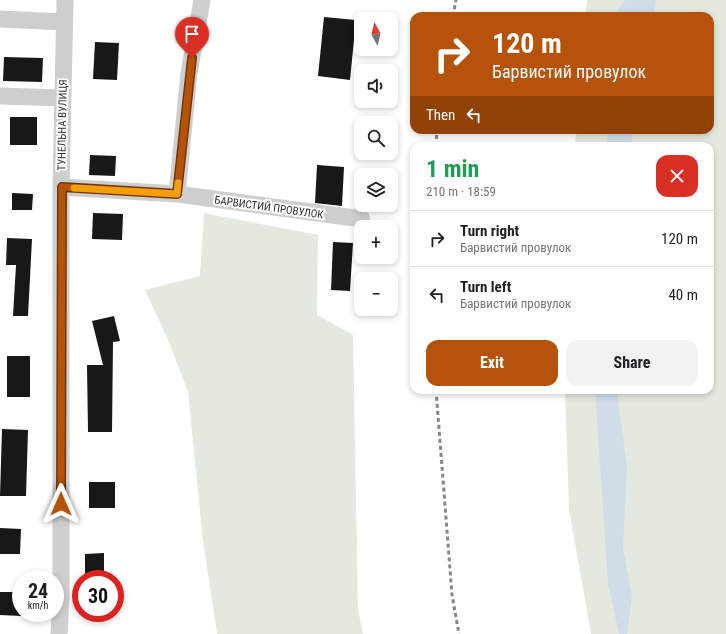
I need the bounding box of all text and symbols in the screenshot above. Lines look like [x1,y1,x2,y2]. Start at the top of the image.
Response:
north arrow [354,12,398,56]
map controls [354,12,398,316]
pin [175,17,209,58]
icon: arrive [181,23,203,45]
text: 120 m [492,27,562,60]
icon: right [426,28,478,80]
text: Барвистий провулок [492,61,646,82]
button: sound [354,64,398,108]
street label: ТУНЕЛЬНА ВУЛИЦЯ [55,79,70,171]
icon: left [463,104,485,126]
text: Then [426,106,455,124]
button: search [354,116,398,160]
text: 1 min [426,155,479,183]
button: close [656,155,698,197]
button: layers [354,168,398,212]
text: 210 m · 18:59 [426,184,496,199]
street label: БАРВИСТИЙ ПРОВУЛОК [214,193,325,222]
button: + [354,220,398,264]
text: Turn right [460,222,519,240]
icon: right [426,228,448,250]
text: 120 m [661,230,698,248]
text: Барвистий провулок [460,240,571,255]
button: − [354,272,398,316]
text: Turn left [460,278,511,296]
icon: left [426,284,448,306]
text: 40 m [668,286,698,304]
text: Барвистий провулок [460,296,571,311]
button: Exit [426,340,558,386]
button: Share [566,340,698,386]
position arrow [40,483,82,525]
speed limit sign: 30 [72,570,124,622]
text: 24 [28,579,48,603]
text: km/h [28,600,48,611]

